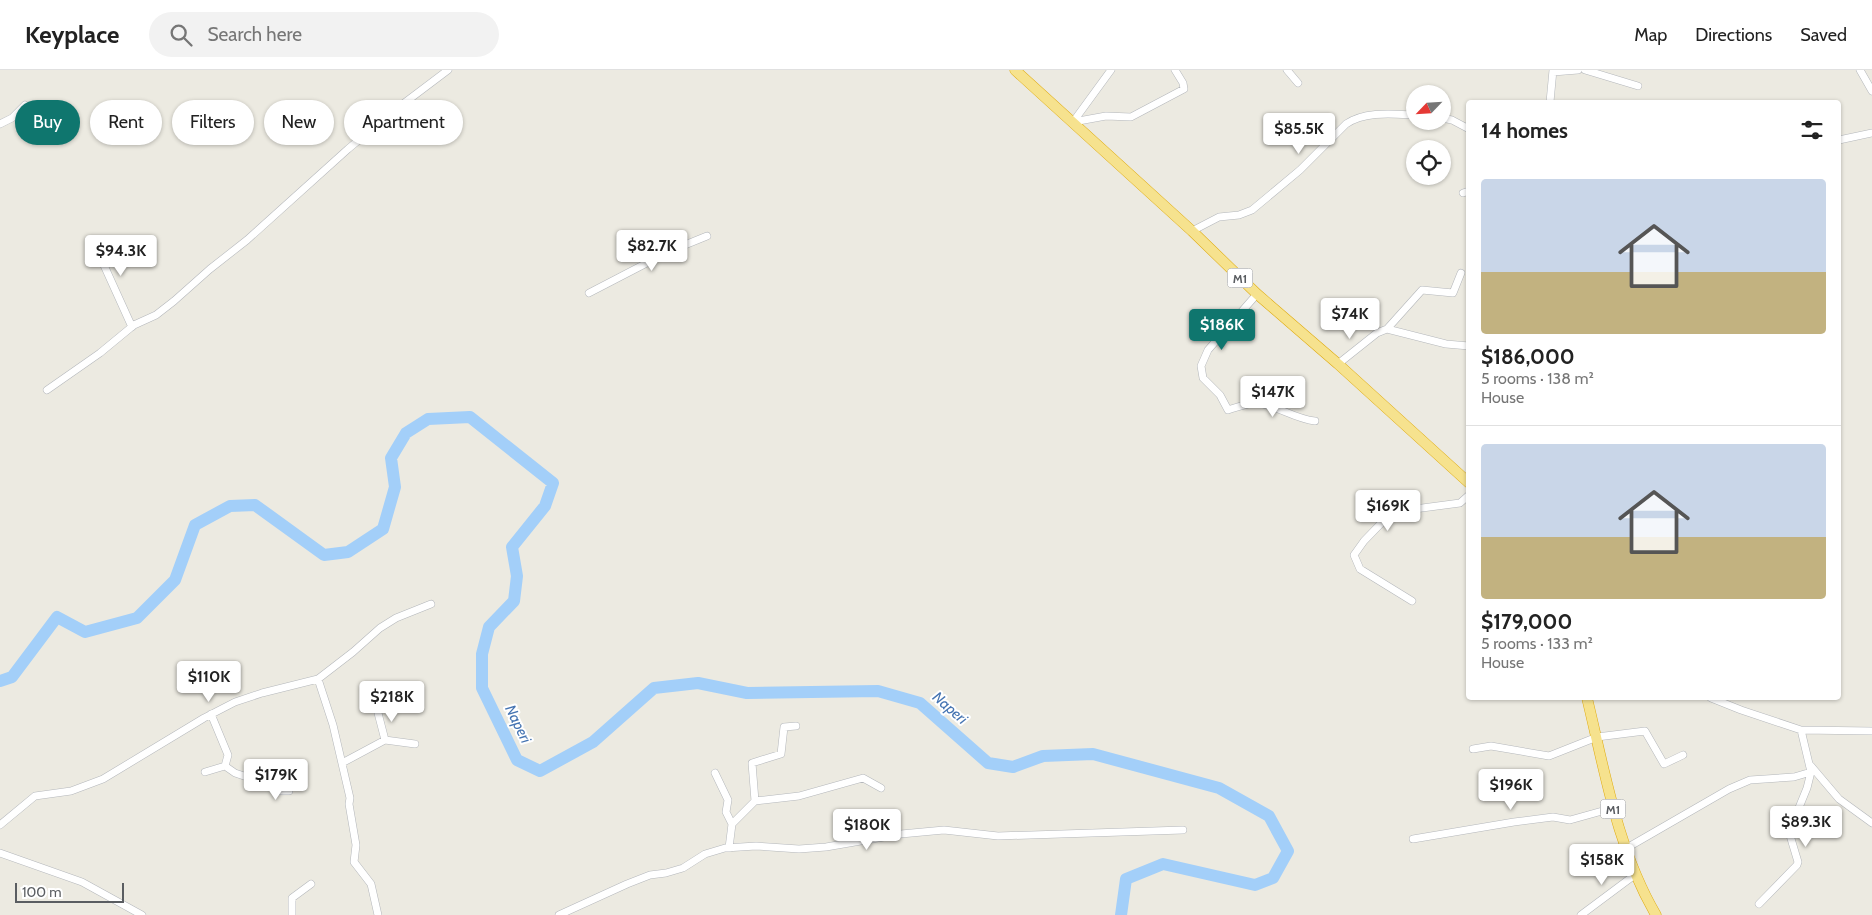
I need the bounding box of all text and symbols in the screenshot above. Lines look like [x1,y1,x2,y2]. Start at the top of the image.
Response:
search box [149,12,499,57]
text: Keyplace [25,20,119,49]
icon: search [167,21,195,49]
text: Search here [207,23,302,46]
text: Map [1634,24,1667,46]
text: Directions [1695,24,1772,46]
text: Saved [1800,24,1847,46]
north arrow [1406,85,1451,130]
map controls [1406,85,1451,185]
chip: Buy [15,100,80,145]
chip: Rent [90,100,162,145]
chip: Filters [172,100,254,145]
chip: New [264,100,334,145]
chip: Apartment [344,100,463,145]
pin: $85.5K [1258,112,1340,155]
icon: filters [1798,116,1826,144]
text: 14 homes [1481,118,1568,143]
text: $85.5K [1274,119,1324,138]
button: locate [1406,140,1451,185]
icon: home [1609,211,1699,301]
pin: $82.7K [611,230,693,272]
pin: $94.3K [80,234,162,277]
text: $82.7K [627,236,677,255]
text: $94.3K [96,241,146,260]
road number: M1 [1228,268,1252,288]
pin: $74K [1320,298,1380,340]
text: $74K [1332,304,1368,323]
pin: $186K [1187,308,1257,351]
text: $186K [1200,315,1244,334]
text: $186,000 [1481,344,1575,369]
text: 5 rooms · 138 m² [1481,369,1594,388]
pin: $147K [1238,376,1308,418]
text: $147K [1251,382,1295,401]
text: House [1481,388,1524,407]
icon: home [1609,477,1699,567]
pin: $169K [1353,490,1423,532]
text: $169K [1366,496,1410,515]
text: $179,000 [1481,609,1572,634]
text: 5 rooms · 133 m² [1481,634,1593,653]
text: House [1481,653,1524,672]
pin: $110K [174,660,244,703]
text: $110K [188,667,230,686]
pin: $218K [357,680,427,723]
text: $218K [370,687,414,706]
water label: Naperi [929,688,972,729]
water label: Naperi [501,702,535,747]
pin: $179K [241,758,311,801]
text: $179K [255,765,297,784]
pin: $196K [1476,768,1546,811]
text: $196K [1489,775,1533,794]
road number: M1 [1600,800,1626,819]
pin: $89.3K [1765,806,1847,848]
pin: $180K [832,808,902,851]
text: $89.3K [1781,812,1831,831]
text: $180K [844,815,890,834]
pin: $158K [1567,844,1637,886]
text: $158K [1580,850,1624,869]
scale bar [15,880,124,903]
text: 100 m [22,883,62,901]

